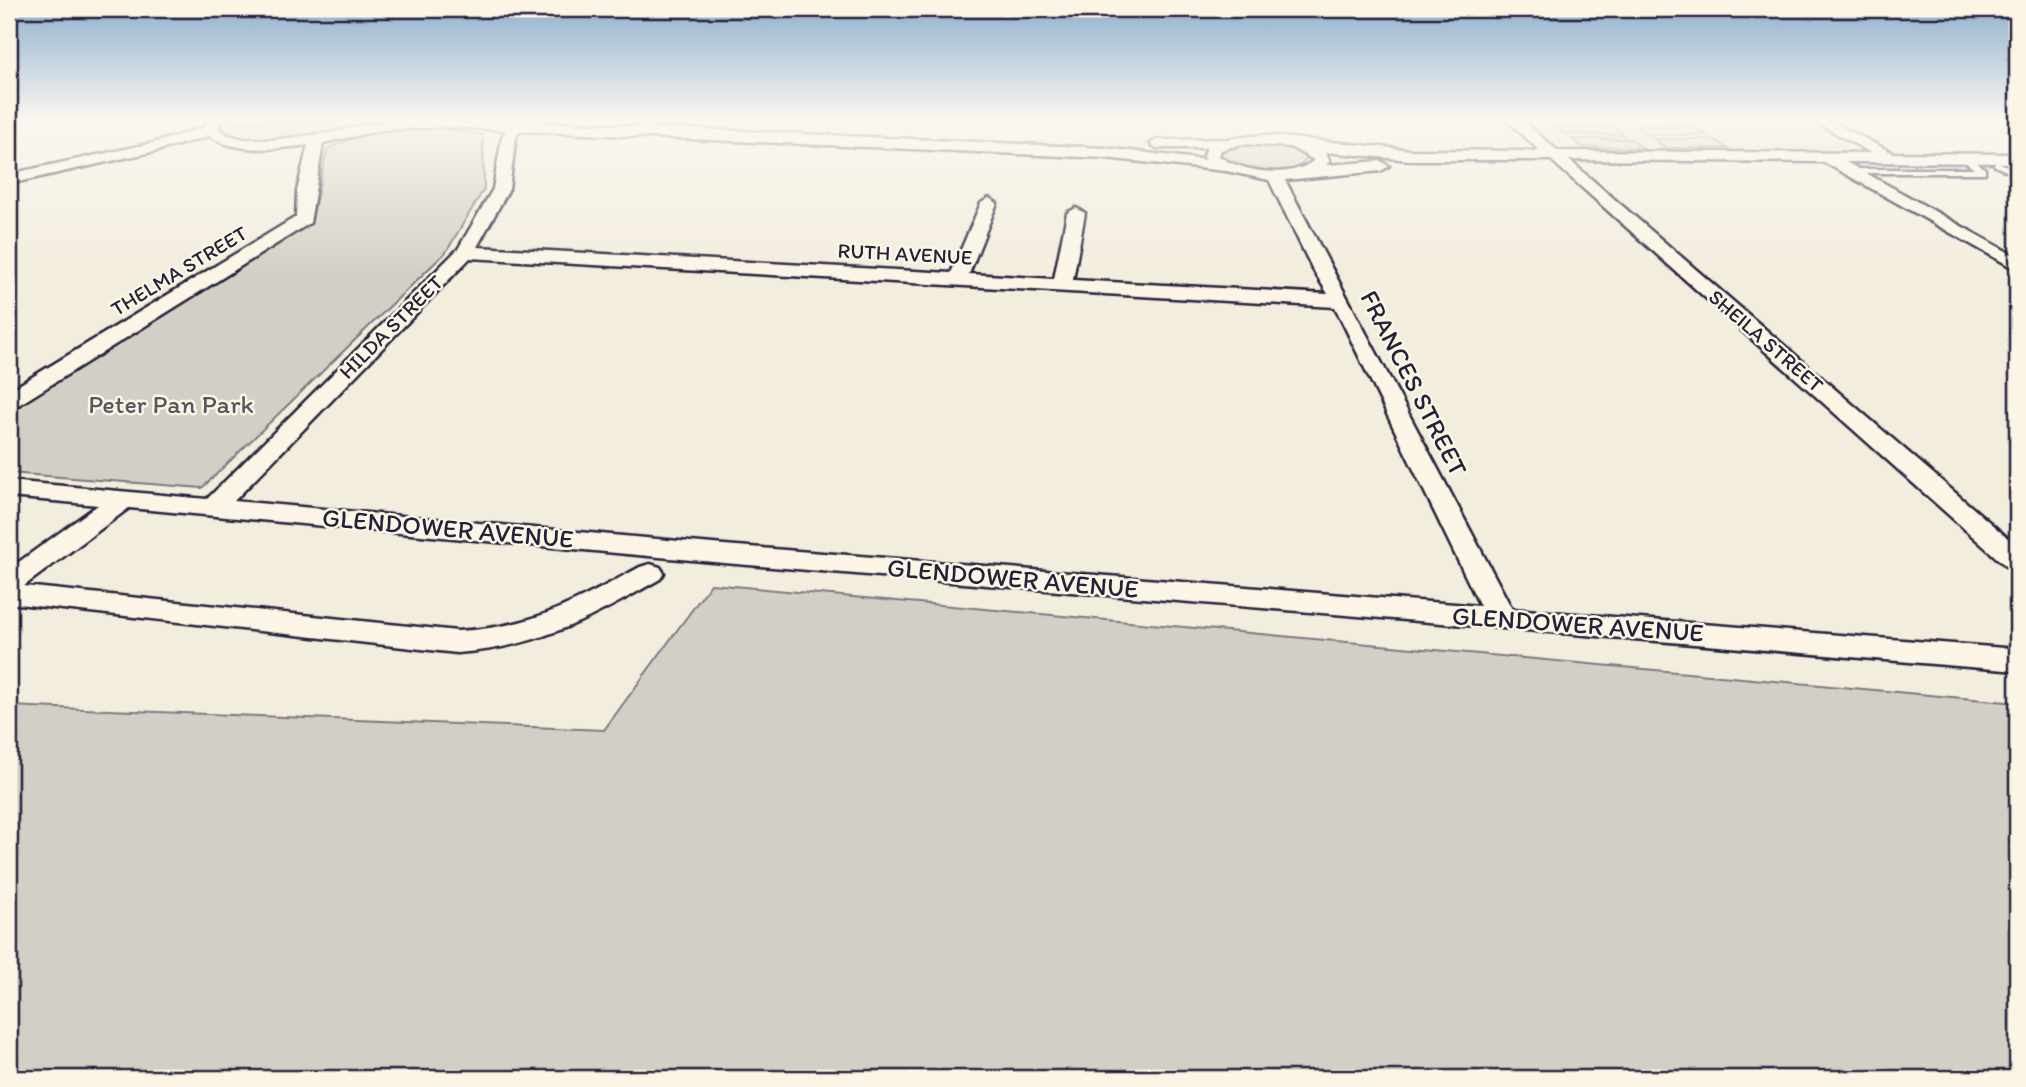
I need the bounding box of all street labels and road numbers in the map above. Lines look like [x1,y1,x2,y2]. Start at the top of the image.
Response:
street label: THELMA STREET [106,220,252,321]
street label: RUTH AVENUE [837,237,973,270]
street label: HILDA STREET [334,269,448,384]
street label: SHEILA STREET [1704,284,1829,397]
street label: FRANCES STREET [1353,285,1475,482]
street label: GLENDOWER AVENUE [321,501,575,555]
street label: GLENDOWER AVENUE [886,551,1140,605]
street label: GLENDOWER AVENUE [1451,599,1705,649]

